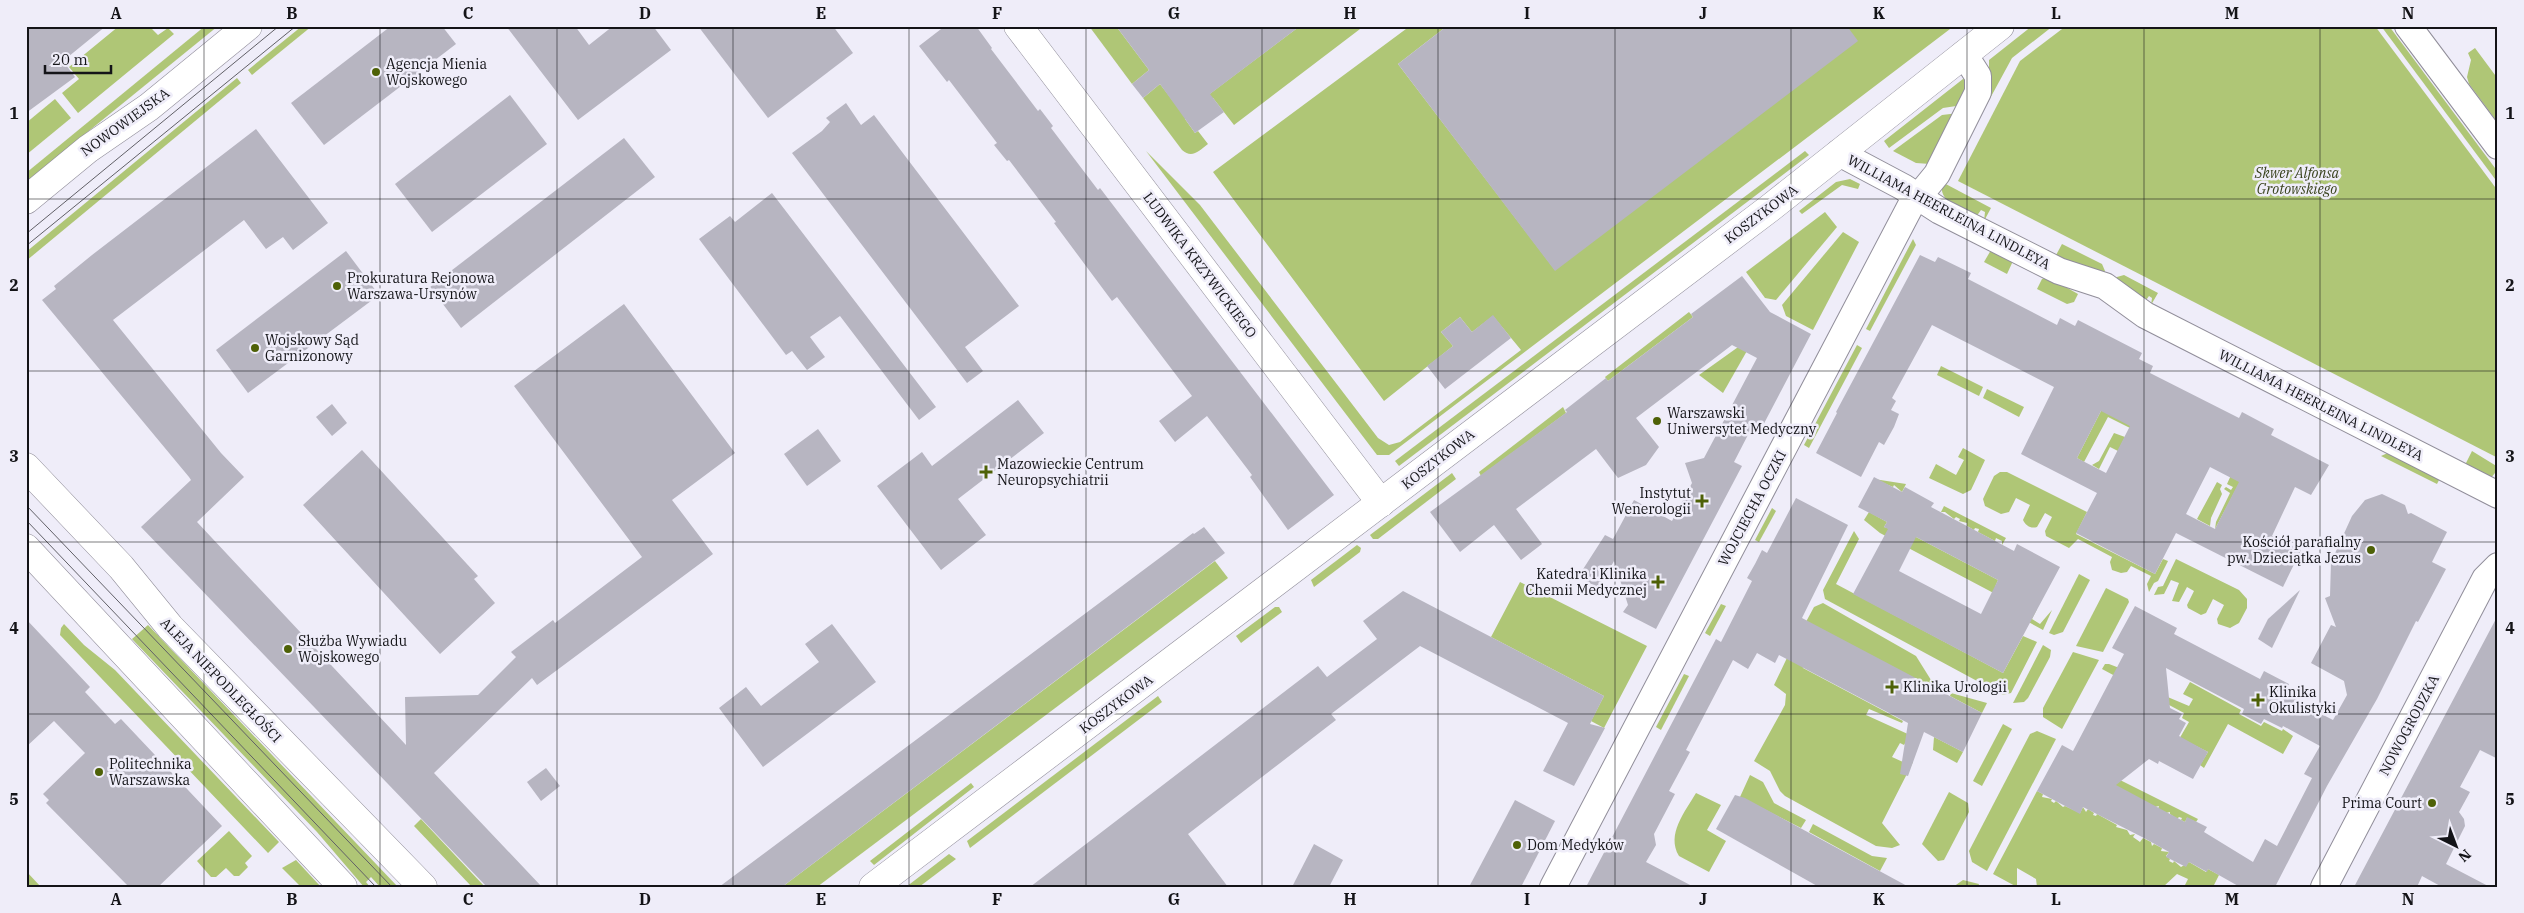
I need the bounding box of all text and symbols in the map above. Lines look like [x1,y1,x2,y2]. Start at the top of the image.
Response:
text: A [110,3,122,23]
text: B [286,3,298,23]
text: C [463,3,473,23]
text: D [639,3,651,23]
text: E [816,3,826,23]
text: F [992,3,1002,23]
text: G [1168,3,1180,23]
text: H [1344,3,1357,23]
text: I [1524,3,1530,23]
text: J [1699,3,1707,23]
text: K [1873,3,1886,23]
text: L [2051,3,2061,23]
text: M [2225,3,2239,23]
text: N [2402,3,2414,23]
scale bar [45,42,111,74]
text: 20 m [52,50,88,69]
place label: Agencja Mienia Wojskowego [386,55,487,89]
marker: Agencja Mienia Wojskowego [370,66,382,78]
street label: NOWOWIEJSKA [77,84,173,160]
text: 1 [9,103,19,123]
text: 1 [2505,103,2515,123]
street label: WILLIAMA HEERLEINA LINDLEYA [1844,151,2054,273]
park label: Skwer Alfonsa Grotowskiego [2254,164,2340,198]
street label: KOSZYKOWA [1721,180,1802,248]
street label: LUDWIKA KRZYWICKIEGO [1139,189,1261,341]
place label: Prokuratura Rejonowa Warszawa-Ursynów [347,269,495,303]
text: 2 [9,275,19,295]
text: 2 [2505,275,2515,295]
marker: Prokuratura Rejonowa Warszawa-Ursynów [331,280,343,292]
place label: Wojskowy Sąd Garnizonowy [265,331,359,365]
marker: Wojskowy Sąd Garnizonowy [249,342,261,354]
street label: WILLIAMA HEERLEINA LINDLEYA [2216,345,2427,465]
place label: Warszawski Uniwersytet Medyczny [1667,404,1817,438]
marker: Warszawski Uniwersytet Medyczny [1651,415,1663,427]
street label: KOSZYKOWA [1398,425,1478,493]
text: 3 [9,446,19,466]
text: 3 [2505,446,2515,466]
street label: WOJCIECHA OCZKI [1714,447,1790,569]
place label: Mazowieckie Centrum Neuropsychiatrii [997,455,1144,489]
marker: Mazowieckie Centrum Neuropsychiatrii [979,465,993,479]
place label: Instytut Wenerologii [1611,484,1691,518]
marker: Instytut Wenerologii [1695,494,1709,508]
place label: Kościół parafialny pw. Dzieciątka Jezus [2227,533,2362,567]
marker: Kościół parafialny pw. Dzieciątka Jezus [2365,544,2377,556]
place label: Katedra i Klinika Chemii Medycznej [1526,565,1647,599]
marker: Katedra i Klinika Chemii Medycznej [1651,575,1665,589]
street label: ALEJA NIEPODLEGŁOŚCI [157,613,286,746]
text: 4 [9,618,19,638]
text: 4 [2505,618,2515,638]
place label: Służba Wywiadu Wojskowego [298,632,407,666]
marker: Służba Wywiadu Wojskowego [282,643,294,655]
street label: KOSZYKOWA [1076,670,1157,738]
street label: NOWOGRODZKA [2375,671,2443,779]
place label: Klinika Urologii [1903,678,2007,696]
marker: Klinika Urologii [1885,680,1899,694]
place label: Klinika Okulistyki [2269,683,2336,717]
marker: Klinika Okulistyki [2251,693,2265,707]
place label: Politechnika Warszawska [109,755,192,789]
marker: Politechnika Warszawska [93,766,105,778]
text: 5 [9,789,19,809]
text: 5 [2505,789,2515,809]
place label: Prima Court [2342,794,2422,812]
marker: Prima Court [2426,797,2438,809]
north arrow [2432,820,2482,870]
place label: Dom Medyków [1527,836,1624,854]
marker: Dom Medyków [1511,839,1523,851]
text: N [2455,845,2475,866]
text: A [110,889,122,909]
text: B [286,889,298,909]
text: C [463,889,473,909]
text: D [639,889,651,909]
text: E [816,889,826,909]
text: F [992,889,1002,909]
text: G [1168,889,1180,909]
text: H [1344,889,1357,909]
text: I [1524,889,1530,909]
text: J [1699,889,1707,909]
text: K [1873,889,1886,909]
text: L [2051,889,2061,909]
text: M [2225,889,2239,909]
text: N [2402,889,2414,909]

